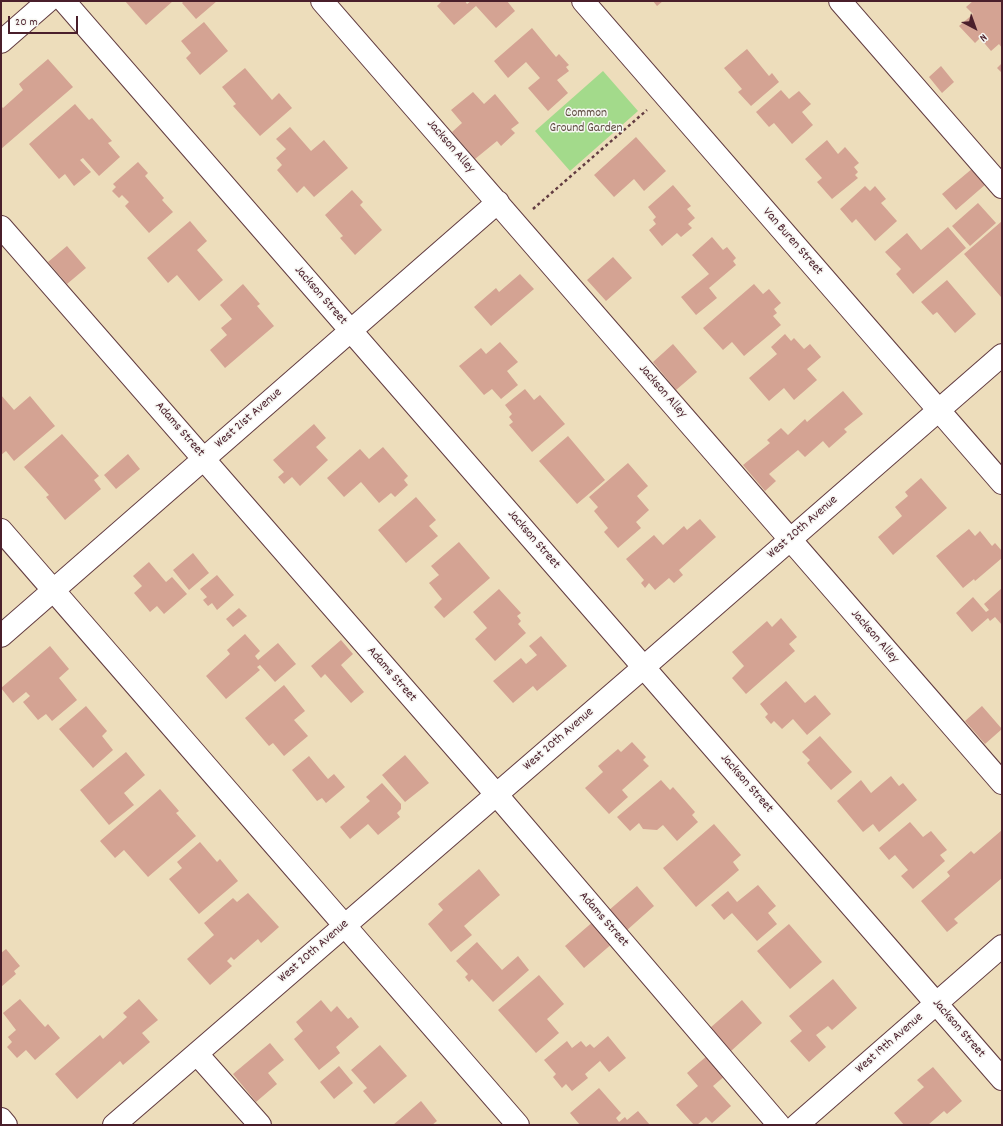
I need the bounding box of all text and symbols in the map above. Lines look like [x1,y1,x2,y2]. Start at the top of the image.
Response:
scale bar [10,8,80,34]
north arrow [955,8,995,48]
text: 20 m [15,14,38,31]
text: N [976,29,990,45]
park label: Common Ground Garden [549,106,623,137]
street label: Jackson Alley [422,117,478,177]
street label: Van Buren Street [758,205,826,279]
street label: Jackson Street [290,263,350,329]
street label: Jackson Alley [634,362,690,422]
street label: West 21st Avenue [212,386,286,452]
street label: Adams Street [151,399,207,461]
street label: West 20th Avenue [764,493,842,563]
street label: Jackson Street [503,507,563,573]
street label: Jackson Alley [846,607,902,667]
street label: Adams Street [363,644,419,706]
street label: West 20th Avenue [520,705,598,775]
street label: Jackson Street [716,751,776,817]
street label: Adams Street [575,889,631,951]
street label: West 20th Avenue [275,917,353,987]
street label: Jackson Street [928,996,988,1062]
street label: West 19th Avenue [853,1010,927,1078]

